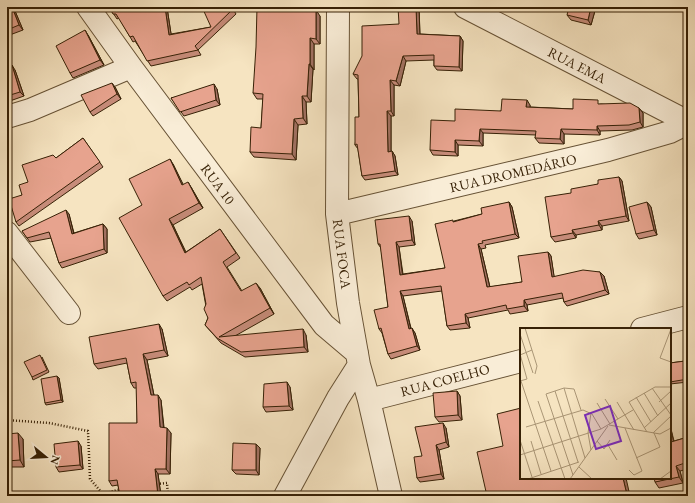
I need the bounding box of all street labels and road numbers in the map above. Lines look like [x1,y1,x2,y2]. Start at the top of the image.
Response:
street label: RUA EMA [545,43,609,87]
street label: RUA DROMEDÁRIO [448,150,579,196]
street label: RUA 10 [197,160,239,208]
street label: RUA FOCA [329,218,355,290]
street label: RUA COELHO [398,359,492,401]

